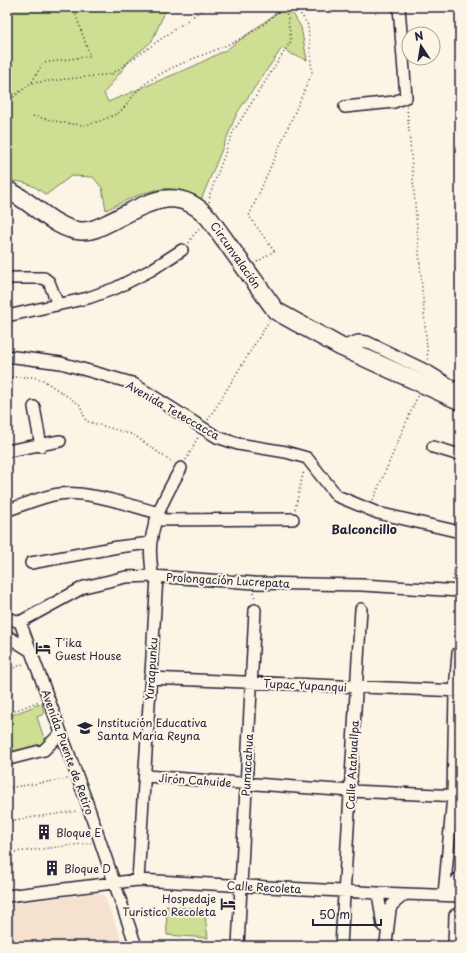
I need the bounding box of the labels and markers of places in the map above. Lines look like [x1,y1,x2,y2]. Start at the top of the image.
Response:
place label: T'ika Guest House [55,634,122,664]
hotel icon: T'ika Guest House [34,639,52,657]
place label: Institución Educativa Santa Maria Reyna [97,714,207,744]
school or university icon: Institución Educativa Santa Maria Reyna [76,719,94,737]
building icon: Bloque E [35,823,53,841]
place label: Bloque E [56,824,101,841]
building icon: Bloque D [43,859,61,877]
place label: Bloque D [64,860,111,877]
place label: Hospedaje Turistico Recoleta [122,890,216,920]
hotel icon: Hospedaje Turistico Recoleta [219,895,237,913]

